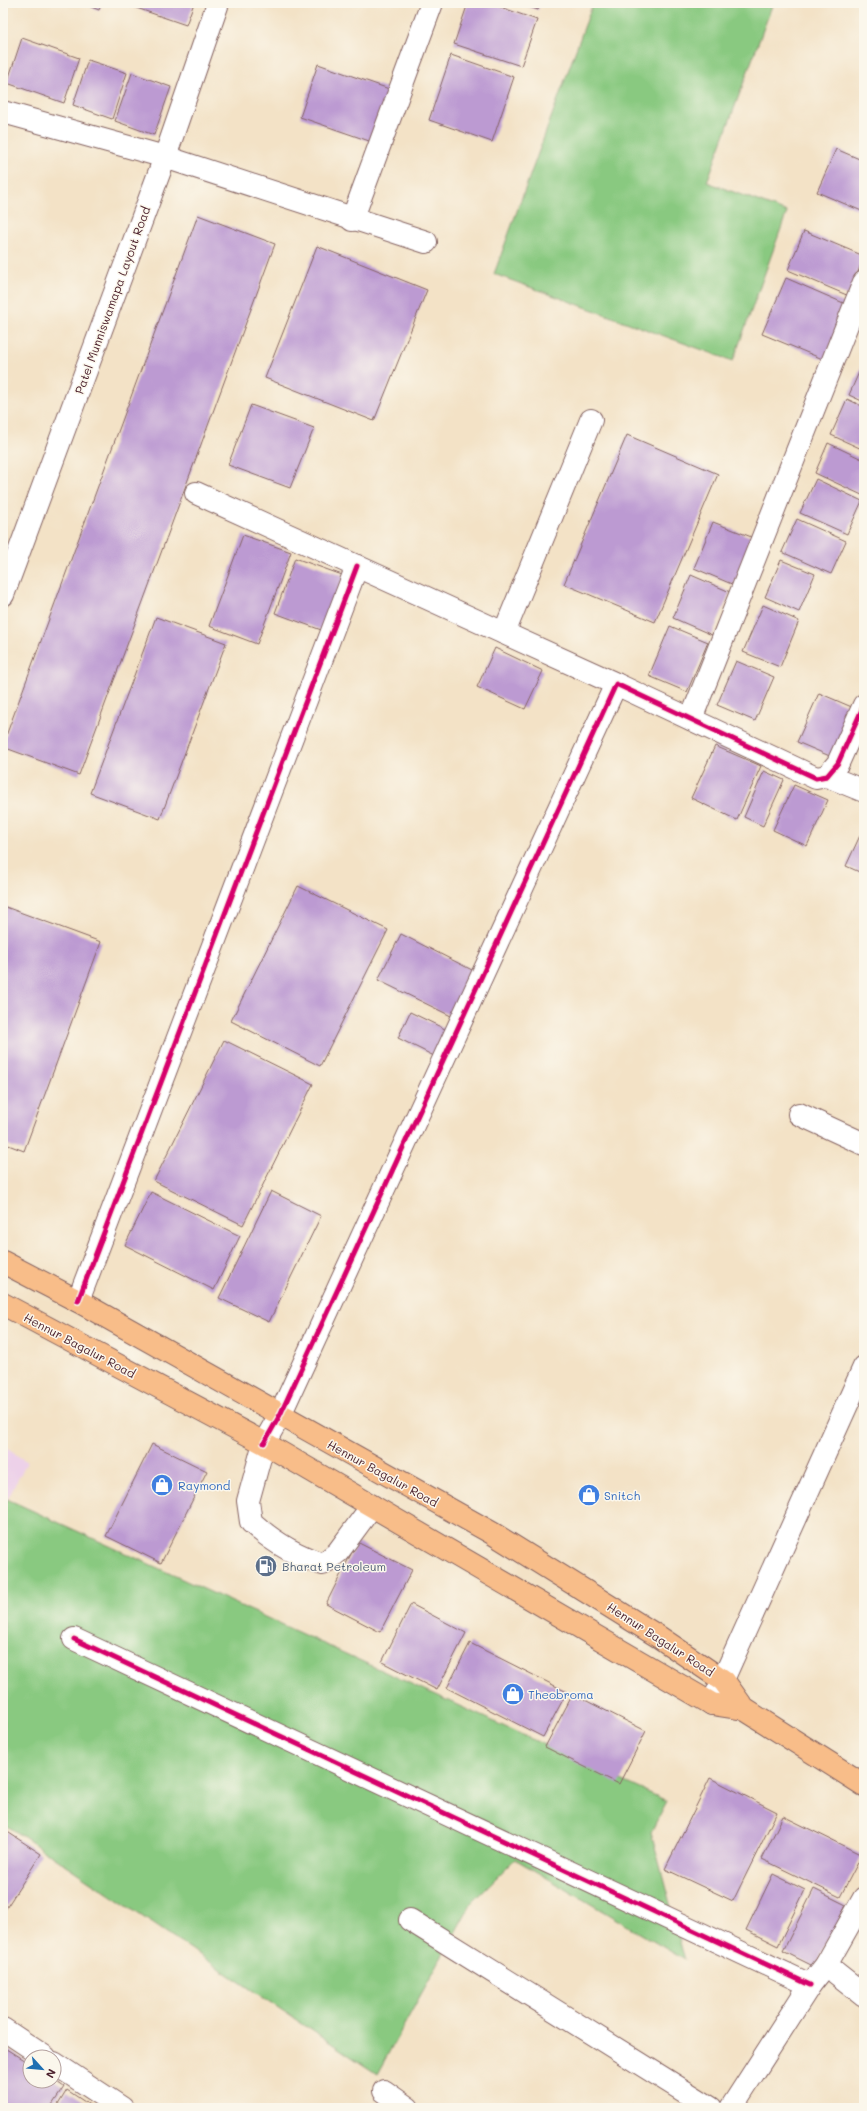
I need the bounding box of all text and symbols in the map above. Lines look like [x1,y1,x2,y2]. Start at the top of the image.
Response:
street label: Patel Munniswamapa Layout Road [71,204,154,396]
street label: Hennur Bagalur Road [21,1309,139,1381]
street label: Hennur Bagalur Road [325,1436,442,1510]
shop icon: Raymond [149,1472,175,1498]
place label: Raymond [178,1477,231,1493]
shop icon: Snitch [576,1482,602,1508]
place label: Snitch [604,1487,640,1503]
fuel station icon: Bharat Petroleum [253,1553,279,1579]
place label: Bharat Petroleum [282,1558,386,1574]
street label: Hennur Bagalur Road [604,1598,718,1680]
shop icon: Theobroma [500,1681,526,1707]
place label: Theobroma [528,1686,594,1702]
north arrow [22,2049,62,2089]
text: N [43,2067,60,2081]

